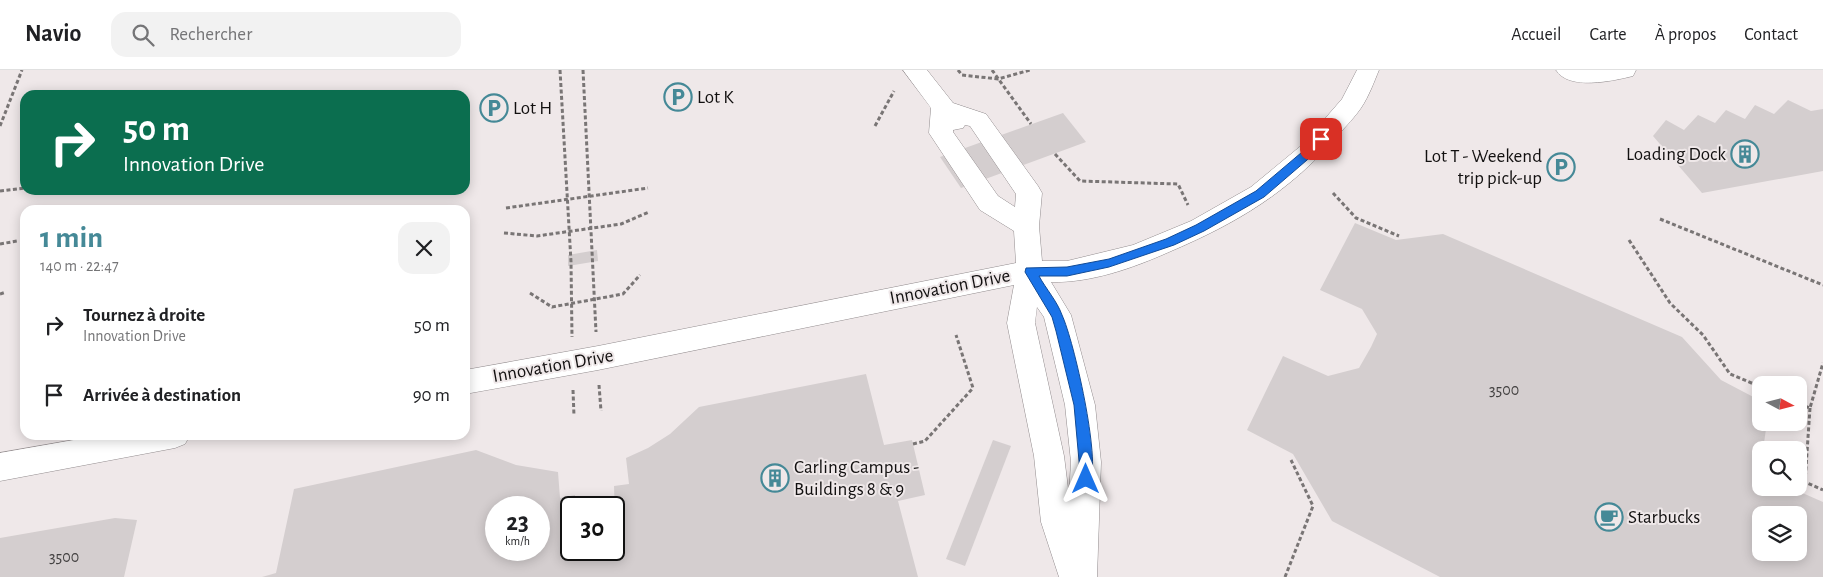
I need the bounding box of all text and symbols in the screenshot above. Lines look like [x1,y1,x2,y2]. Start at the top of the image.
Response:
search box [111,12,461,57]
icon: search [129,21,157,49]
text: Navio [25,22,81,46]
text: Rechercher [169,25,252,44]
text: Accueil [1511,26,1562,44]
text: Carte [1590,26,1627,44]
text: À propos [1655,26,1716,44]
text: Contact [1744,26,1798,44]
parking icon: Lot K [663,82,693,112]
place label: Lot K [697,88,734,107]
parking icon: Lot H [479,93,509,123]
place label: Lot H [513,99,552,118]
icon: right [40,110,105,175]
text: 50 m [123,112,190,147]
pin [1300,118,1342,160]
icon: arrive [1307,125,1335,153]
building icon: Loading Dock [1730,139,1760,169]
place label: Loading Dock [1626,145,1726,164]
place label: Lot T - Weekend trip pick-up [1424,147,1542,188]
parking icon: Lot T - Weekend trip pick-up [1546,152,1576,182]
text: Innovation Drive [123,153,264,175]
button: close [398,222,450,274]
text: 1 min [40,223,103,253]
text: 140 m · 22:47 [40,258,119,274]
street label: Innovation Drive [888,266,1012,308]
text: Tournez à droite [83,306,205,325]
icon: right [40,311,68,339]
text: 50 m [414,316,450,335]
text: Innovation Drive [83,328,186,344]
street label: Innovation Drive [491,346,615,386]
north arrow [1752,376,1808,431]
map controls [1752,376,1807,561]
icon: arrive [40,381,68,409]
house number: 3500 [1489,382,1519,398]
text: Arrivée à destination [83,386,241,405]
text: 90 m [413,386,450,405]
button: search [1752,441,1807,496]
position arrow [1059,452,1111,504]
place label: Carling Campus - Buildings 8 & 9 [794,458,919,499]
building icon: Carling Campus - Buildings 8 & 9 [760,463,790,493]
speed limit sign: 30 [560,496,625,561]
cafe icon: Starbucks [1594,502,1624,532]
button: layers [1752,506,1807,561]
place label: Starbucks [1628,508,1700,527]
text: 23 [506,510,529,535]
text: km/h [505,535,530,547]
house number: 3500 [49,549,79,565]

